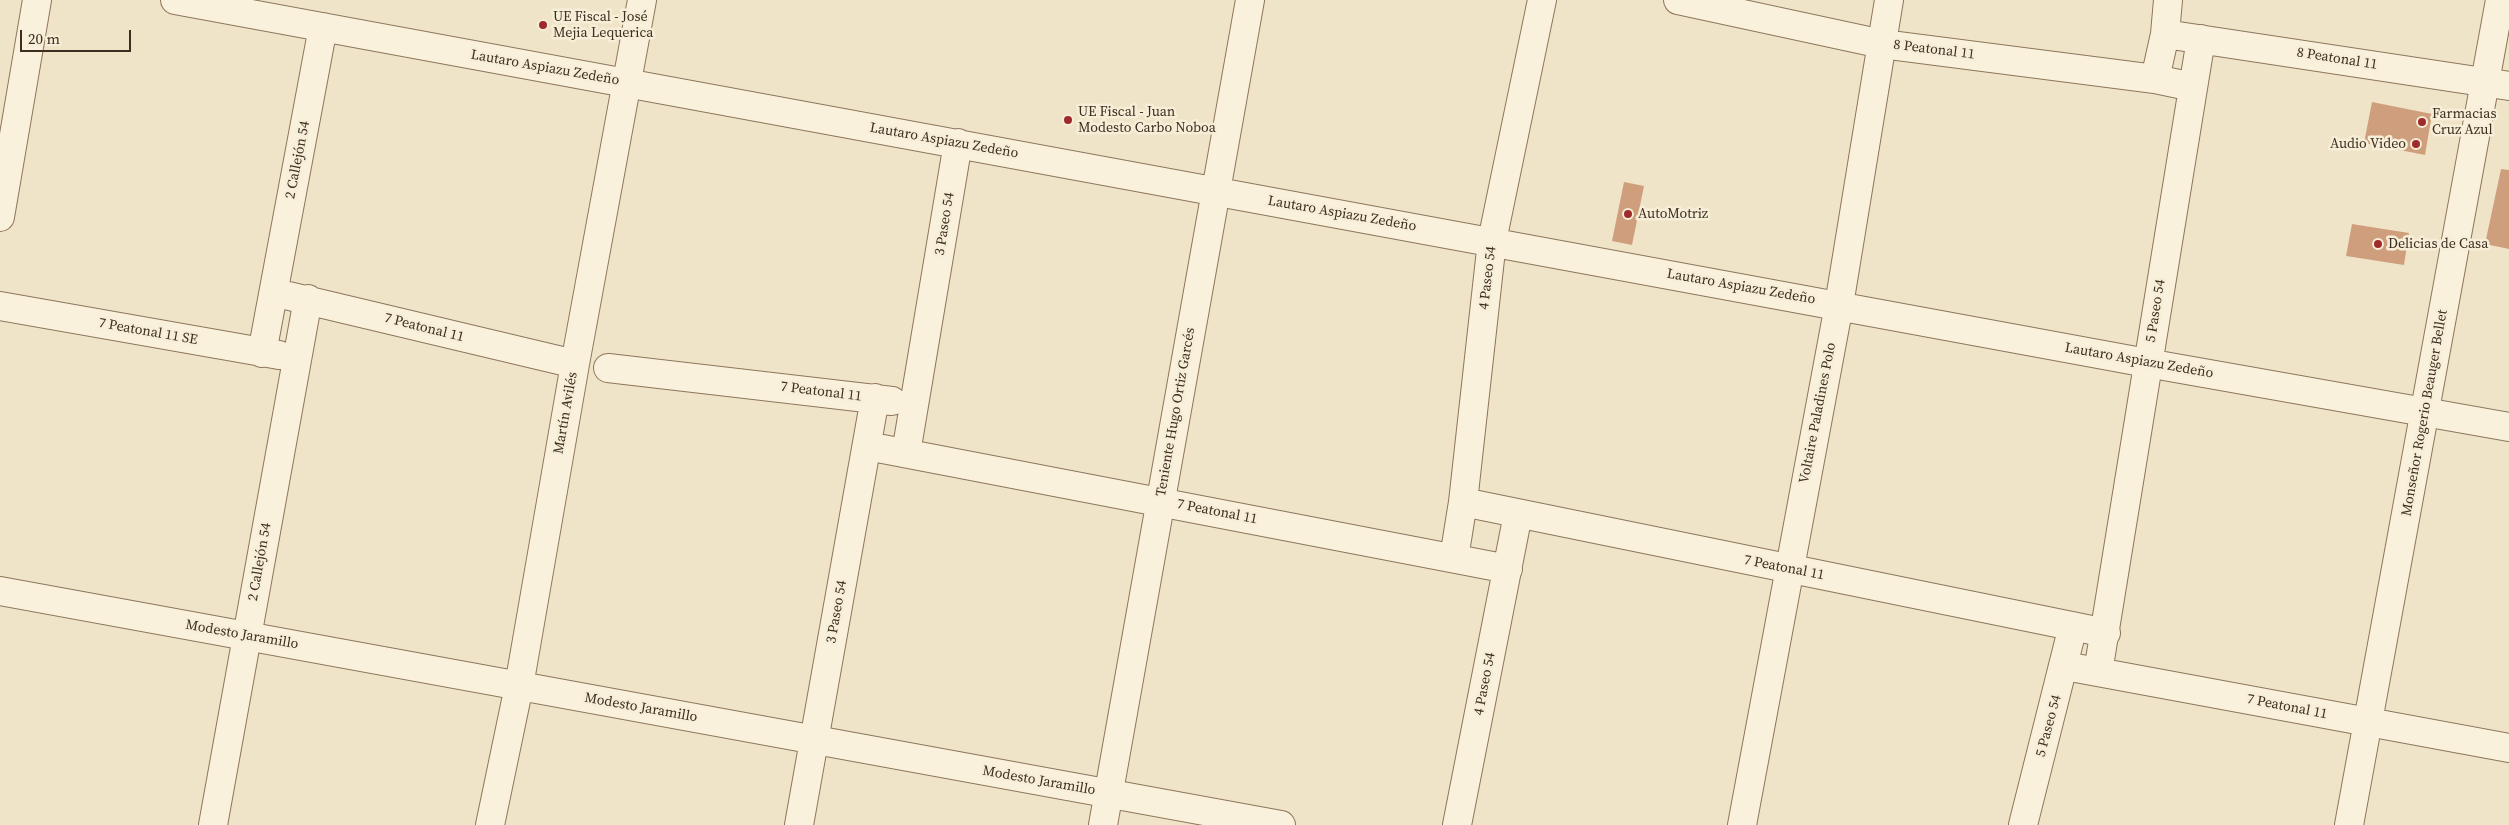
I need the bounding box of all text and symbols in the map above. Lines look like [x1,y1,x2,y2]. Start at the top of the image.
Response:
place label: UE Fiscal - José Mejia Lequerica [553,9,653,41]
marker: UE Fiscal - José Mejia Lequerica [537,19,549,31]
scale bar [22,20,134,52]
text: 20 m [28,28,60,49]
street label: 8 Peatonal 11 [1892,37,1976,63]
street label: 8 Peatonal 11 [2295,44,2379,74]
street label: Lautaro Aspiazu Zedeño [469,47,621,89]
place label: UE Fiscal - Juan Modesto Carbo Noboa [1078,104,1216,136]
place label: Farmacias Cruz Azul [2432,106,2496,138]
marker: UE Fiscal - Juan Modesto Carbo Noboa [1062,114,1074,126]
marker: Farmacias Cruz Azul [2416,116,2428,128]
street label: 2 Callejón 54 [282,120,314,200]
street label: Lautaro Aspiazu Zedeño [868,120,1020,162]
place label: Audio Video [2330,136,2406,152]
marker: Audio Video [2410,138,2422,150]
street label: 3 Paseo 54 [932,191,958,257]
street label: Lautaro Aspiazu Zedeño [1266,193,1418,235]
place label: AutoMotriz [1638,206,1708,222]
marker: AutoMotriz [1622,208,1634,220]
place label: Delicias de Casa [2388,236,2488,252]
marker: Delicias de Casa [2372,238,2384,250]
street label: 4 Paseo 54 [1476,245,1500,311]
street label: Lautaro Aspiazu Zedeño [1665,266,1817,308]
street label: 5 Paseo 54 [2143,278,2169,344]
street label: Monseñor Rogerio Beauger Bellet [2399,308,2451,518]
street label: 7 Peatonal 11 [382,310,466,346]
street label: 7 Peatonal 11 SE [97,315,199,349]
street label: Teniente Hugo Ortiz Garcés [1153,326,1199,498]
street label: Lautaro Aspiazu Zedeño [2063,340,2215,382]
street label: Voltaire Paladines Polo [1796,341,1840,485]
street label: Martín Avilés [551,371,581,455]
street label: 7 Peatonal 11 [779,379,863,405]
street label: 7 Peatonal 11 [1175,496,1259,528]
street label: 2 Callejón 54 [245,522,275,602]
street label: 7 Peatonal 11 [1742,552,1826,584]
street label: 3 Paseo 54 [823,579,851,645]
street label: Modesto Jaramillo [184,617,300,653]
street label: 4 Paseo 54 [1471,651,1499,717]
street label: Modesto Jaramillo [583,690,699,726]
street label: 7 Peatonal 11 [2245,691,2329,723]
street label: 5 Paseo 54 [2033,693,2065,759]
street label: Modesto Jaramillo [981,763,1097,799]

